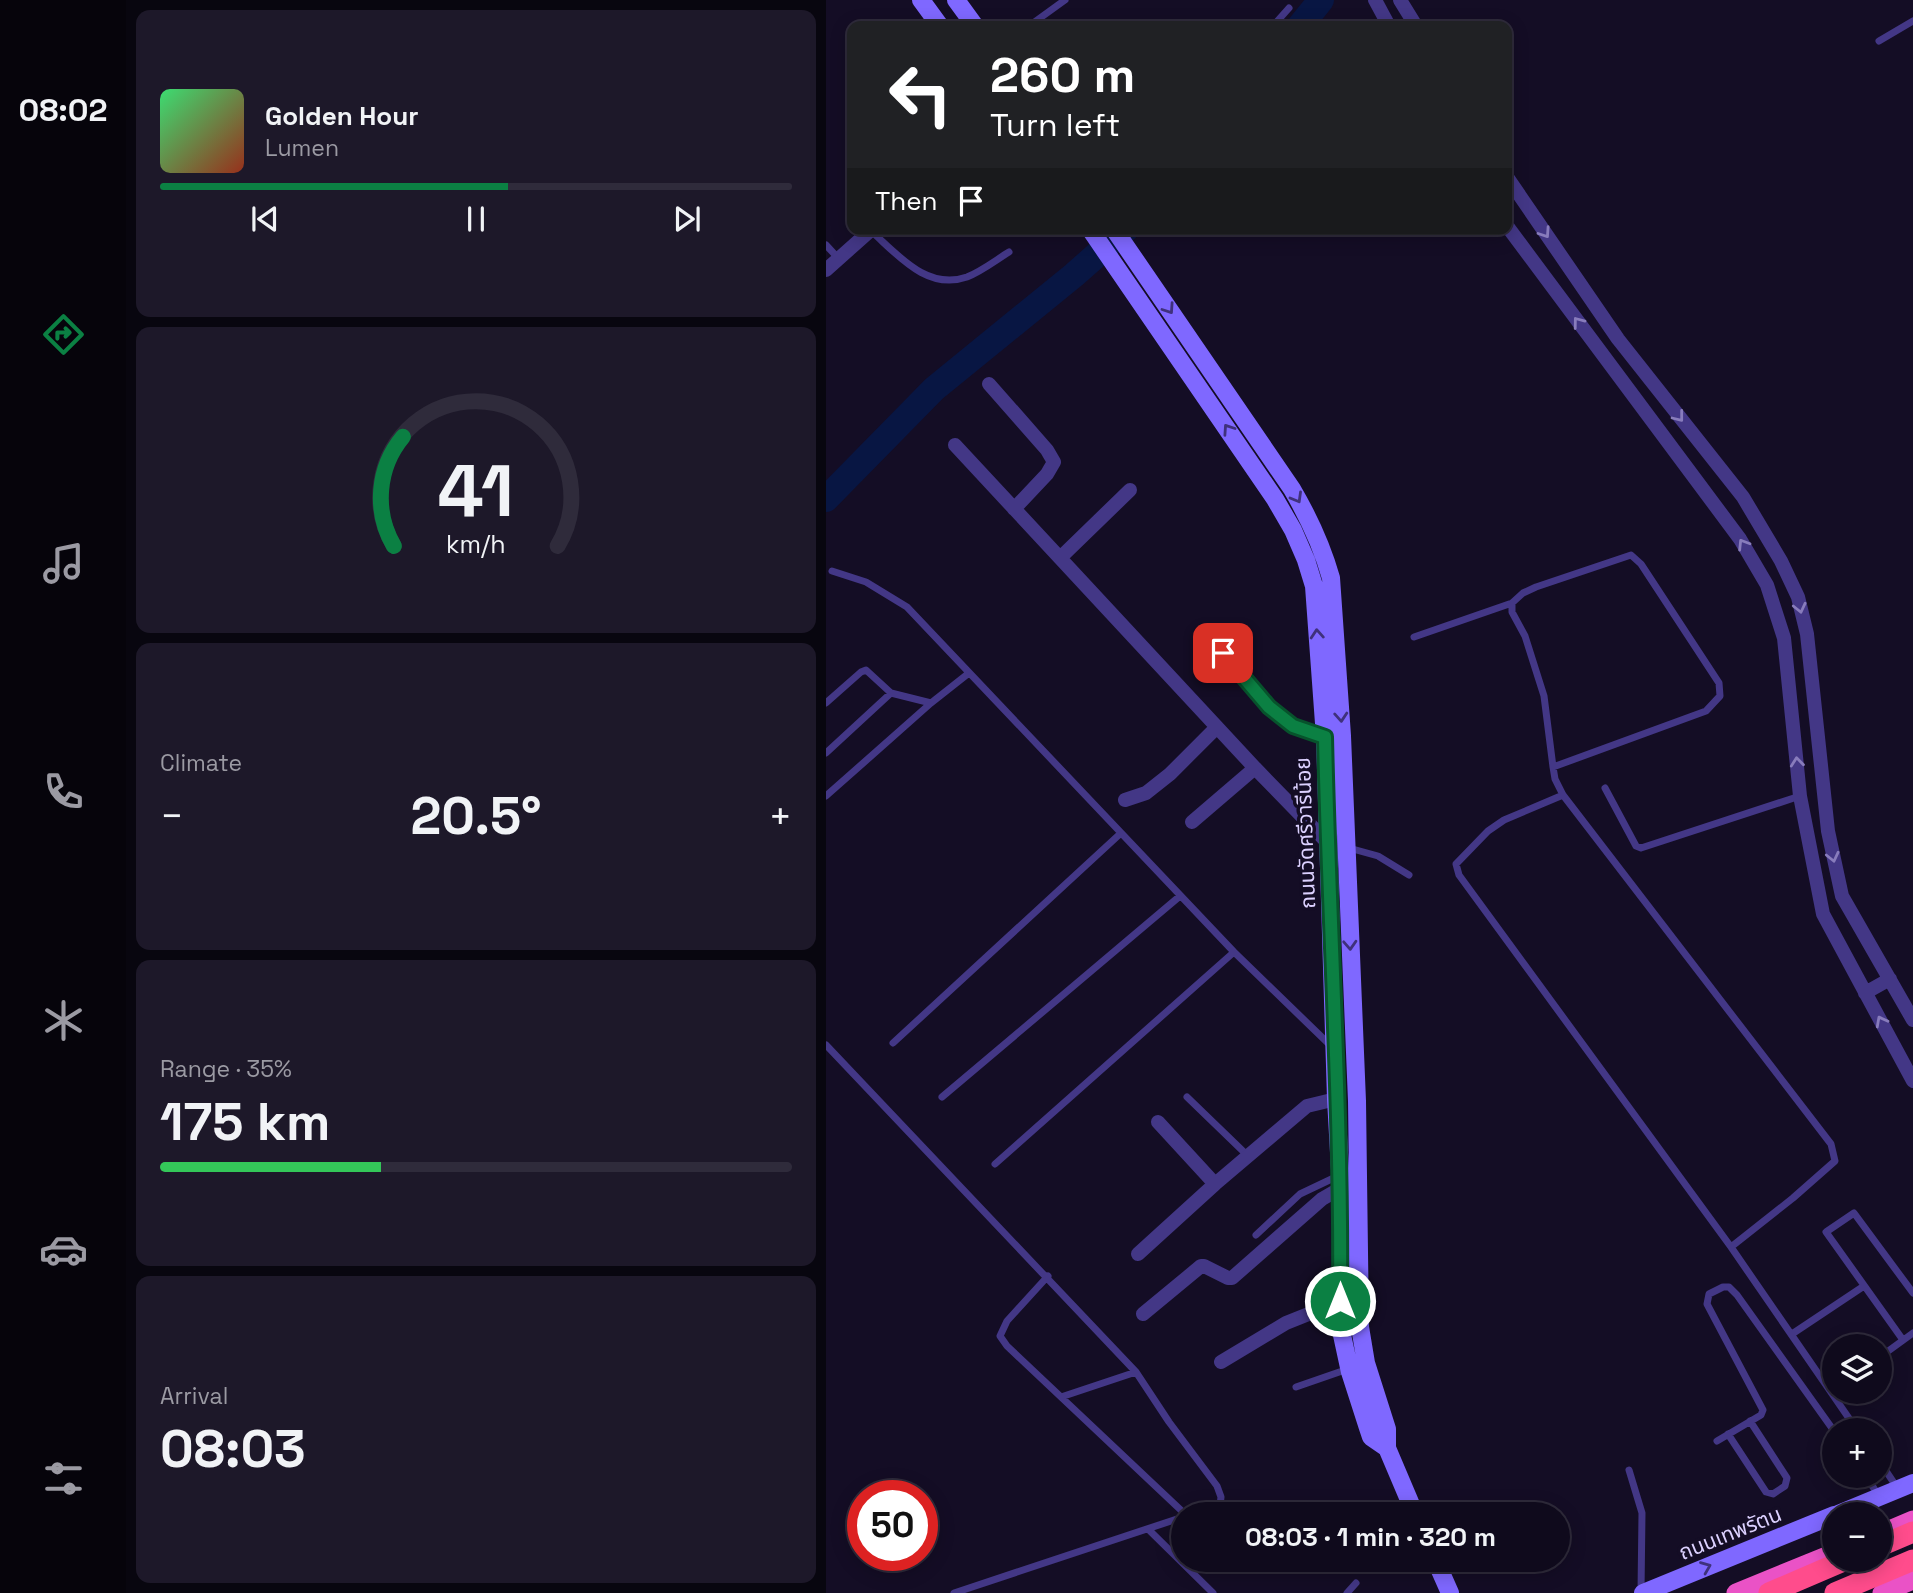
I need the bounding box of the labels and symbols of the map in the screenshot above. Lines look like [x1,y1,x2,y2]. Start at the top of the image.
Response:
one-way arrow [1537,226,1550,239]
one-way arrow [1161,302,1174,315]
one-way arrow [1574,317,1586,330]
one-way arrow [1671,410,1684,422]
one-way arrow [1224,424,1236,437]
one-way arrow [1289,490,1302,503]
one-way arrow [1738,539,1751,552]
one-way arrow [1792,602,1807,614]
pin [1193,623,1253,683]
one-way arrow [1310,628,1325,639]
one-way arrow [1333,712,1348,723]
one-way arrow [1790,756,1805,767]
street label: ถนนวัดศรีวารีน้อย [1289,757,1321,909]
one-way arrow [1825,851,1840,863]
one-way arrow [1342,940,1357,951]
one-way arrow [1875,1016,1889,1028]
position arrow [1303,1264,1377,1338]
speed limit sign: 50 [847,1480,938,1571]
street label: ถนนเทพรัตน [1675,1500,1785,1566]
one-way arrow [1700,1562,1712,1576]

